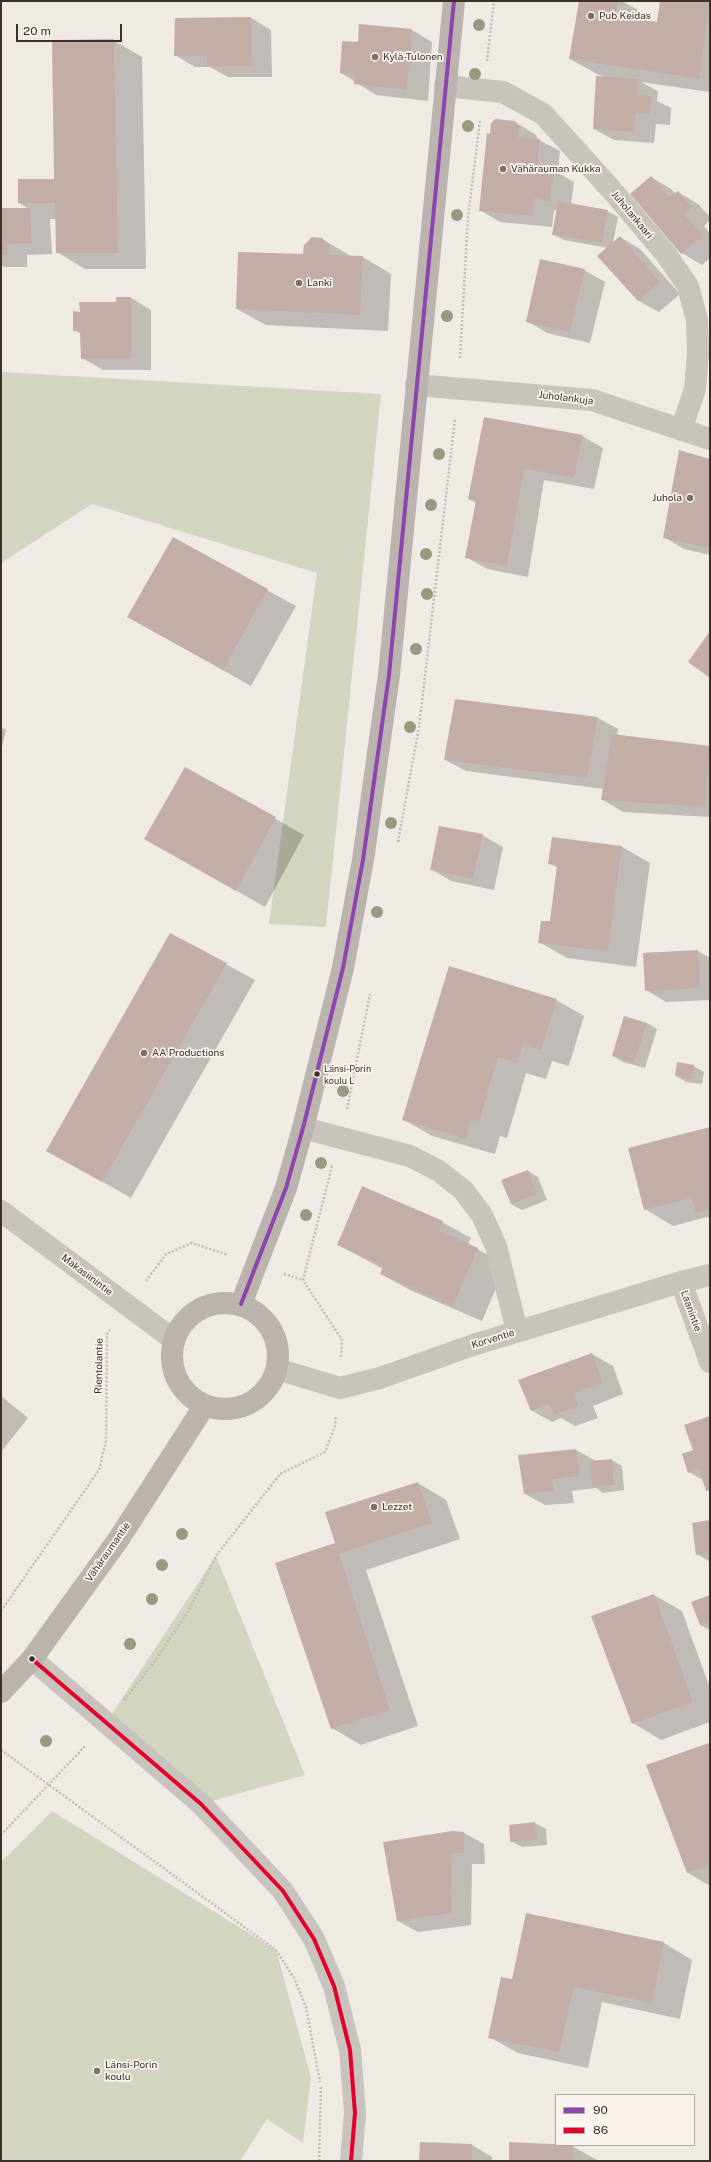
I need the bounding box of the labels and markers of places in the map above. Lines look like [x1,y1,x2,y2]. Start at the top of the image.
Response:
place label: Pub Keidas [599,10,651,22]
marker: Pub Keidas [586,11,596,21]
place label: Kylä-Tulonen [383,51,443,63]
marker: Kylä-Tulonen [370,52,380,62]
place label: Vähärauman Kukka [511,163,601,175]
marker: Vähärauman Kukka [498,164,508,174]
place label: Lanki [307,277,332,289]
marker: Lanki [294,278,304,288]
place label: Juhola [652,492,682,504]
marker: Juhola [685,493,695,503]
place label: AA Productions [152,1047,224,1059]
marker: AA Productions [139,1048,149,1058]
place label: Länsi-Porin koulu L [324,1064,371,1085]
marker: Länsi-Porin koulu L [312,1069,322,1079]
place label: Lezzet [382,1501,412,1513]
marker: Lezzet [369,1502,379,1512]
unlabelled marker [27,1654,37,1664]
place label: Länsi-Porin koulu [105,2059,157,2082]
marker: Länsi-Porin koulu [92,2066,102,2076]

